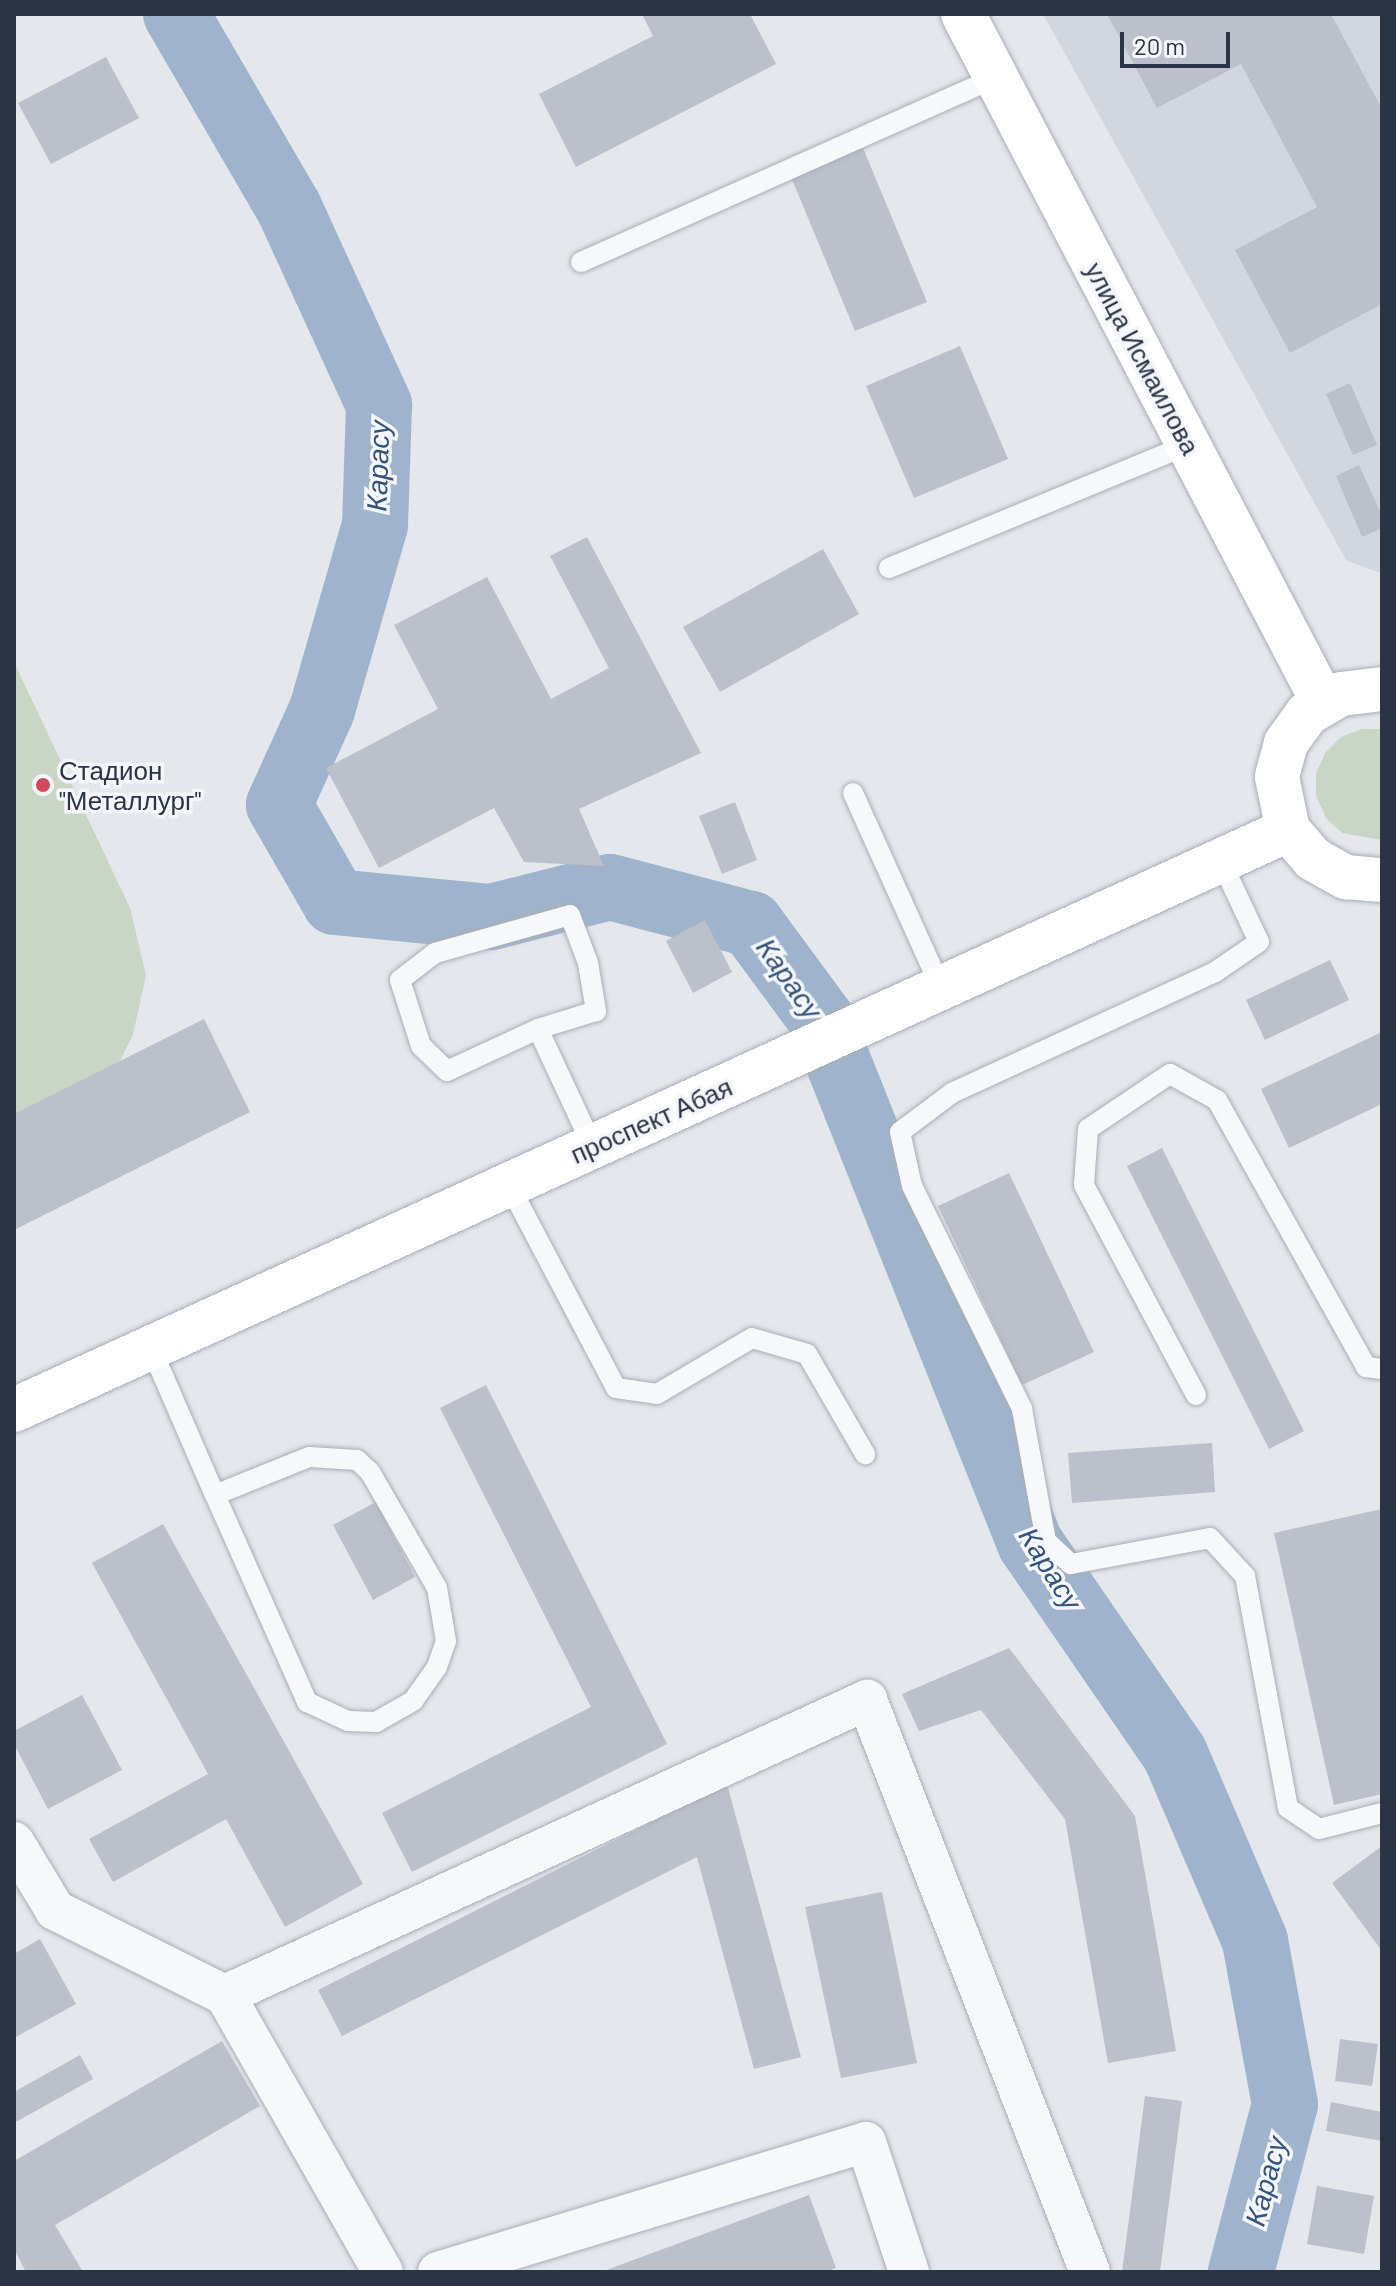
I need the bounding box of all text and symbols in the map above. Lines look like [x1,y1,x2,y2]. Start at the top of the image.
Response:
scale bar [1124,16,1234,66]
text: 20 m [1134,31,1185,60]
street label: улица Исмаилова [1079,257,1207,459]
water label: Карасу [359,420,395,512]
place label: Стадион "Металлург" [59,754,201,816]
marker: Стадион "Металлург" [34,776,52,794]
water label: Карасу [750,931,830,1025]
street label: проспект Абая [565,1070,737,1170]
water label: Карасу [1013,1521,1089,1615]
water label: Карасу [1237,2133,1293,2229]

